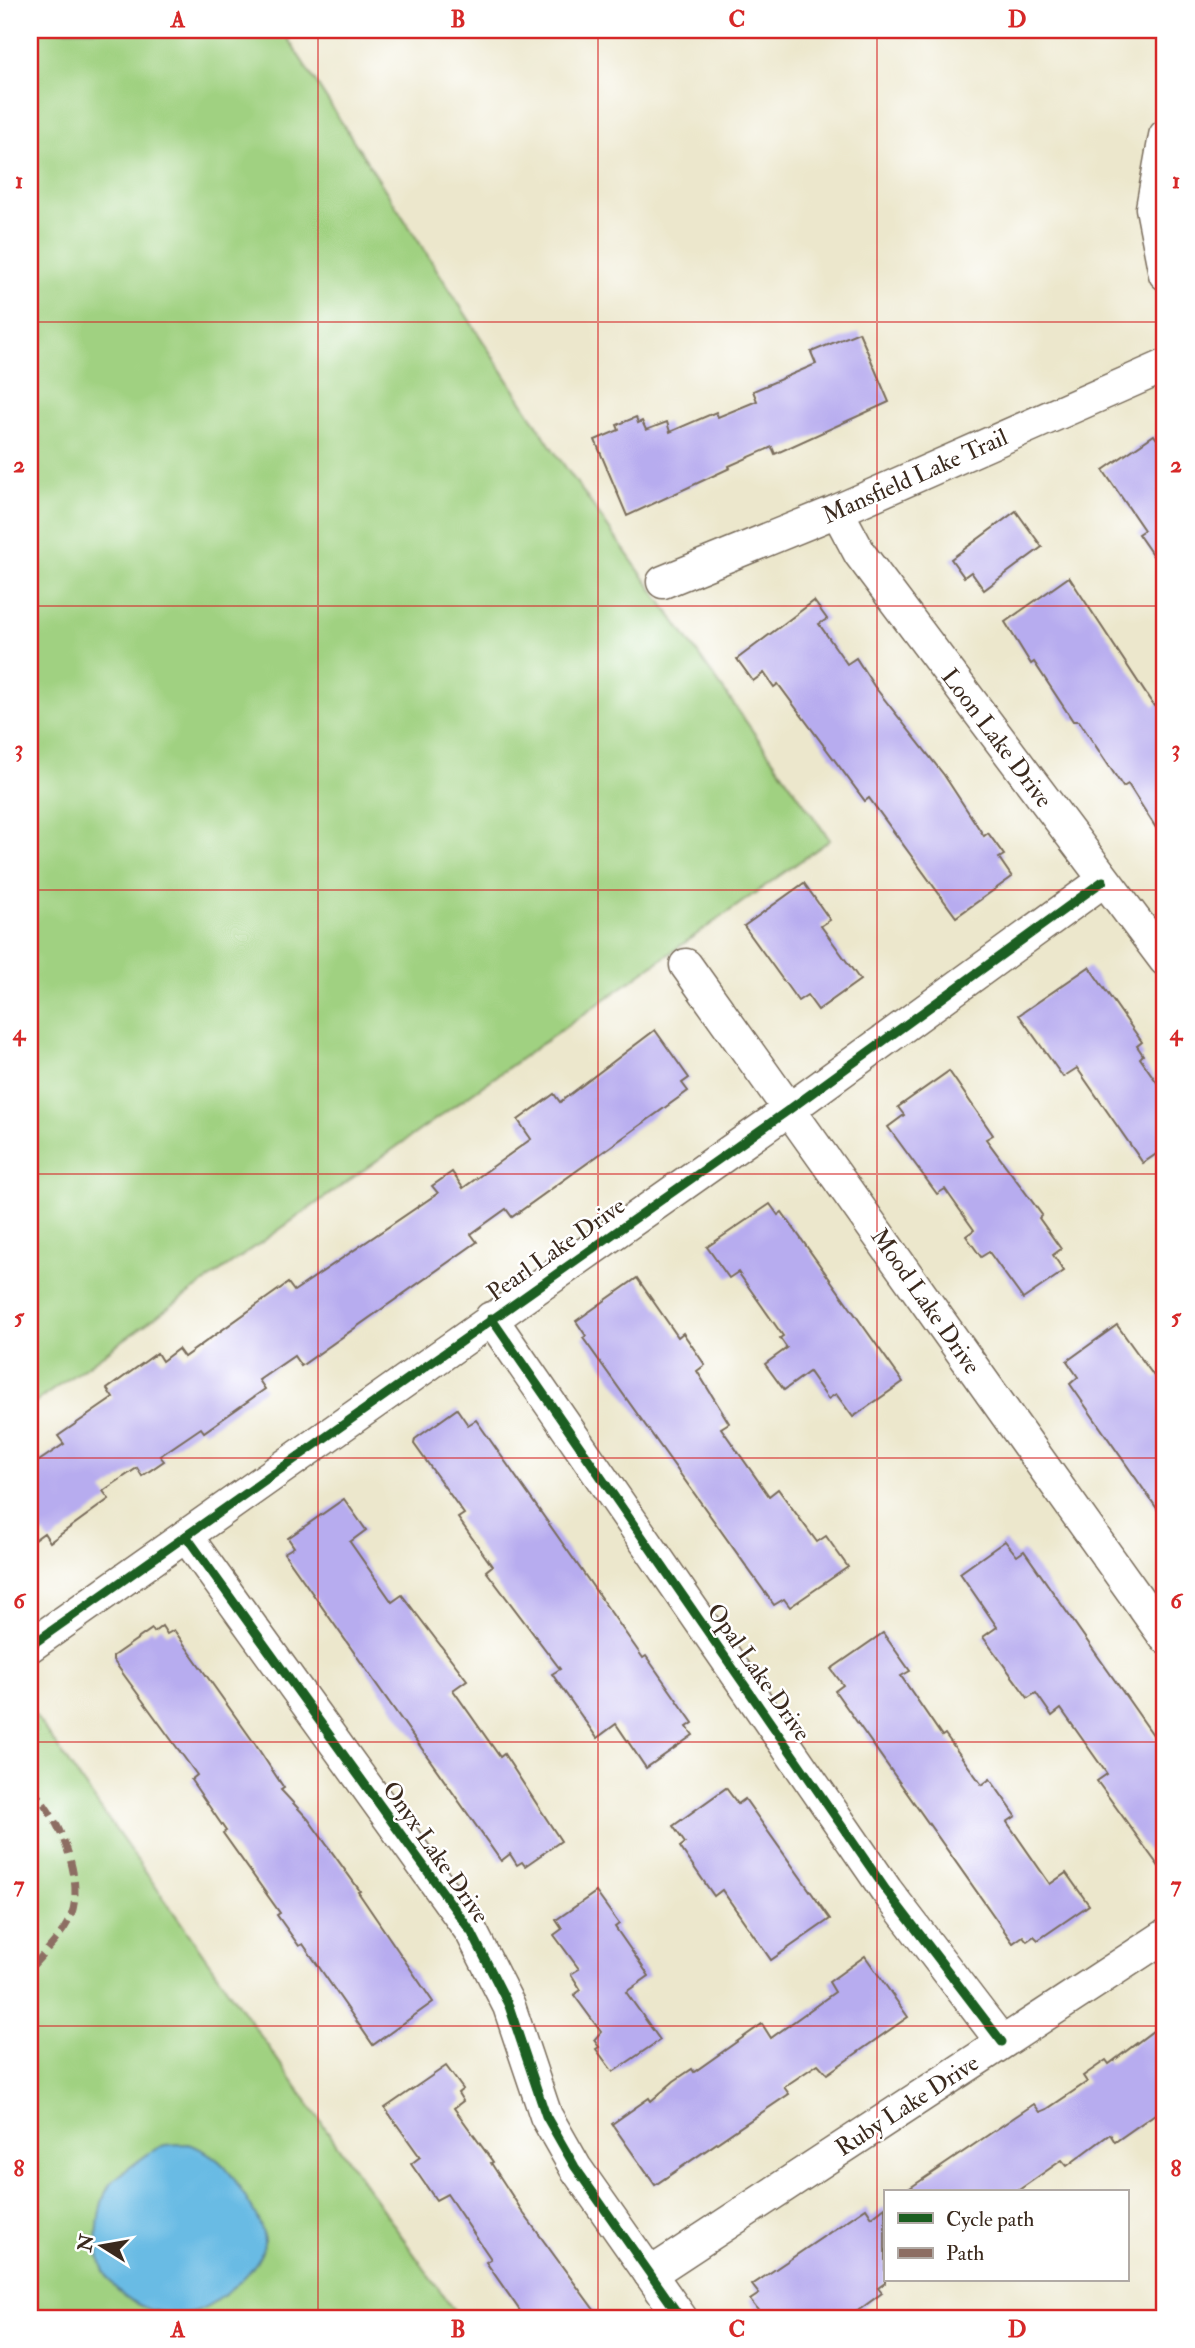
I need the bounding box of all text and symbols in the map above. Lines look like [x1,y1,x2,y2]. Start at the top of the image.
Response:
text: A [170,5,186,34]
text: B [450,5,466,34]
text: C [729,5,745,34]
text: D [1008,5,1026,34]
text: 1 [15,166,23,195]
text: 1 [1172,166,1180,195]
street label: Mansfield Lake Trail [818,422,1013,531]
text: 2 [13,450,25,479]
text: 2 [1170,450,1182,479]
street label: Loon Lake Drive [934,663,1059,814]
text: 3 [15,734,23,763]
text: 3 [1172,734,1180,763]
text: 4 [12,1018,27,1047]
text: 4 [1169,1018,1184,1047]
street label: Pearl Lake Drive [481,1190,631,1308]
street label: Mood Lake Drive [864,1222,987,1380]
text: 5 [14,1302,25,1331]
text: 5 [1171,1302,1182,1331]
text: 6 [13,1586,27,1615]
text: 6 [1170,1586,1184,1615]
street label: Opal Lake Drive [700,1597,818,1747]
street label: Onyx Lake Drive [375,1775,496,1929]
text: 7 [14,1870,25,1899]
text: 7 [1171,1870,1182,1899]
street label: Ruby Lake Drive [830,2047,985,2163]
text: 8 [14,2154,25,2183]
text: 8 [1171,2154,1182,2183]
legend [884,2190,1128,2282]
text: Cycle path [946,2206,1034,2233]
north arrow [66,2212,136,2282]
text: N [73,2231,100,2255]
text: Path [946,2240,984,2267]
text: A [170,2315,186,2344]
text: B [450,2315,466,2344]
text: C [729,2315,745,2344]
text: D [1008,2315,1026,2344]

